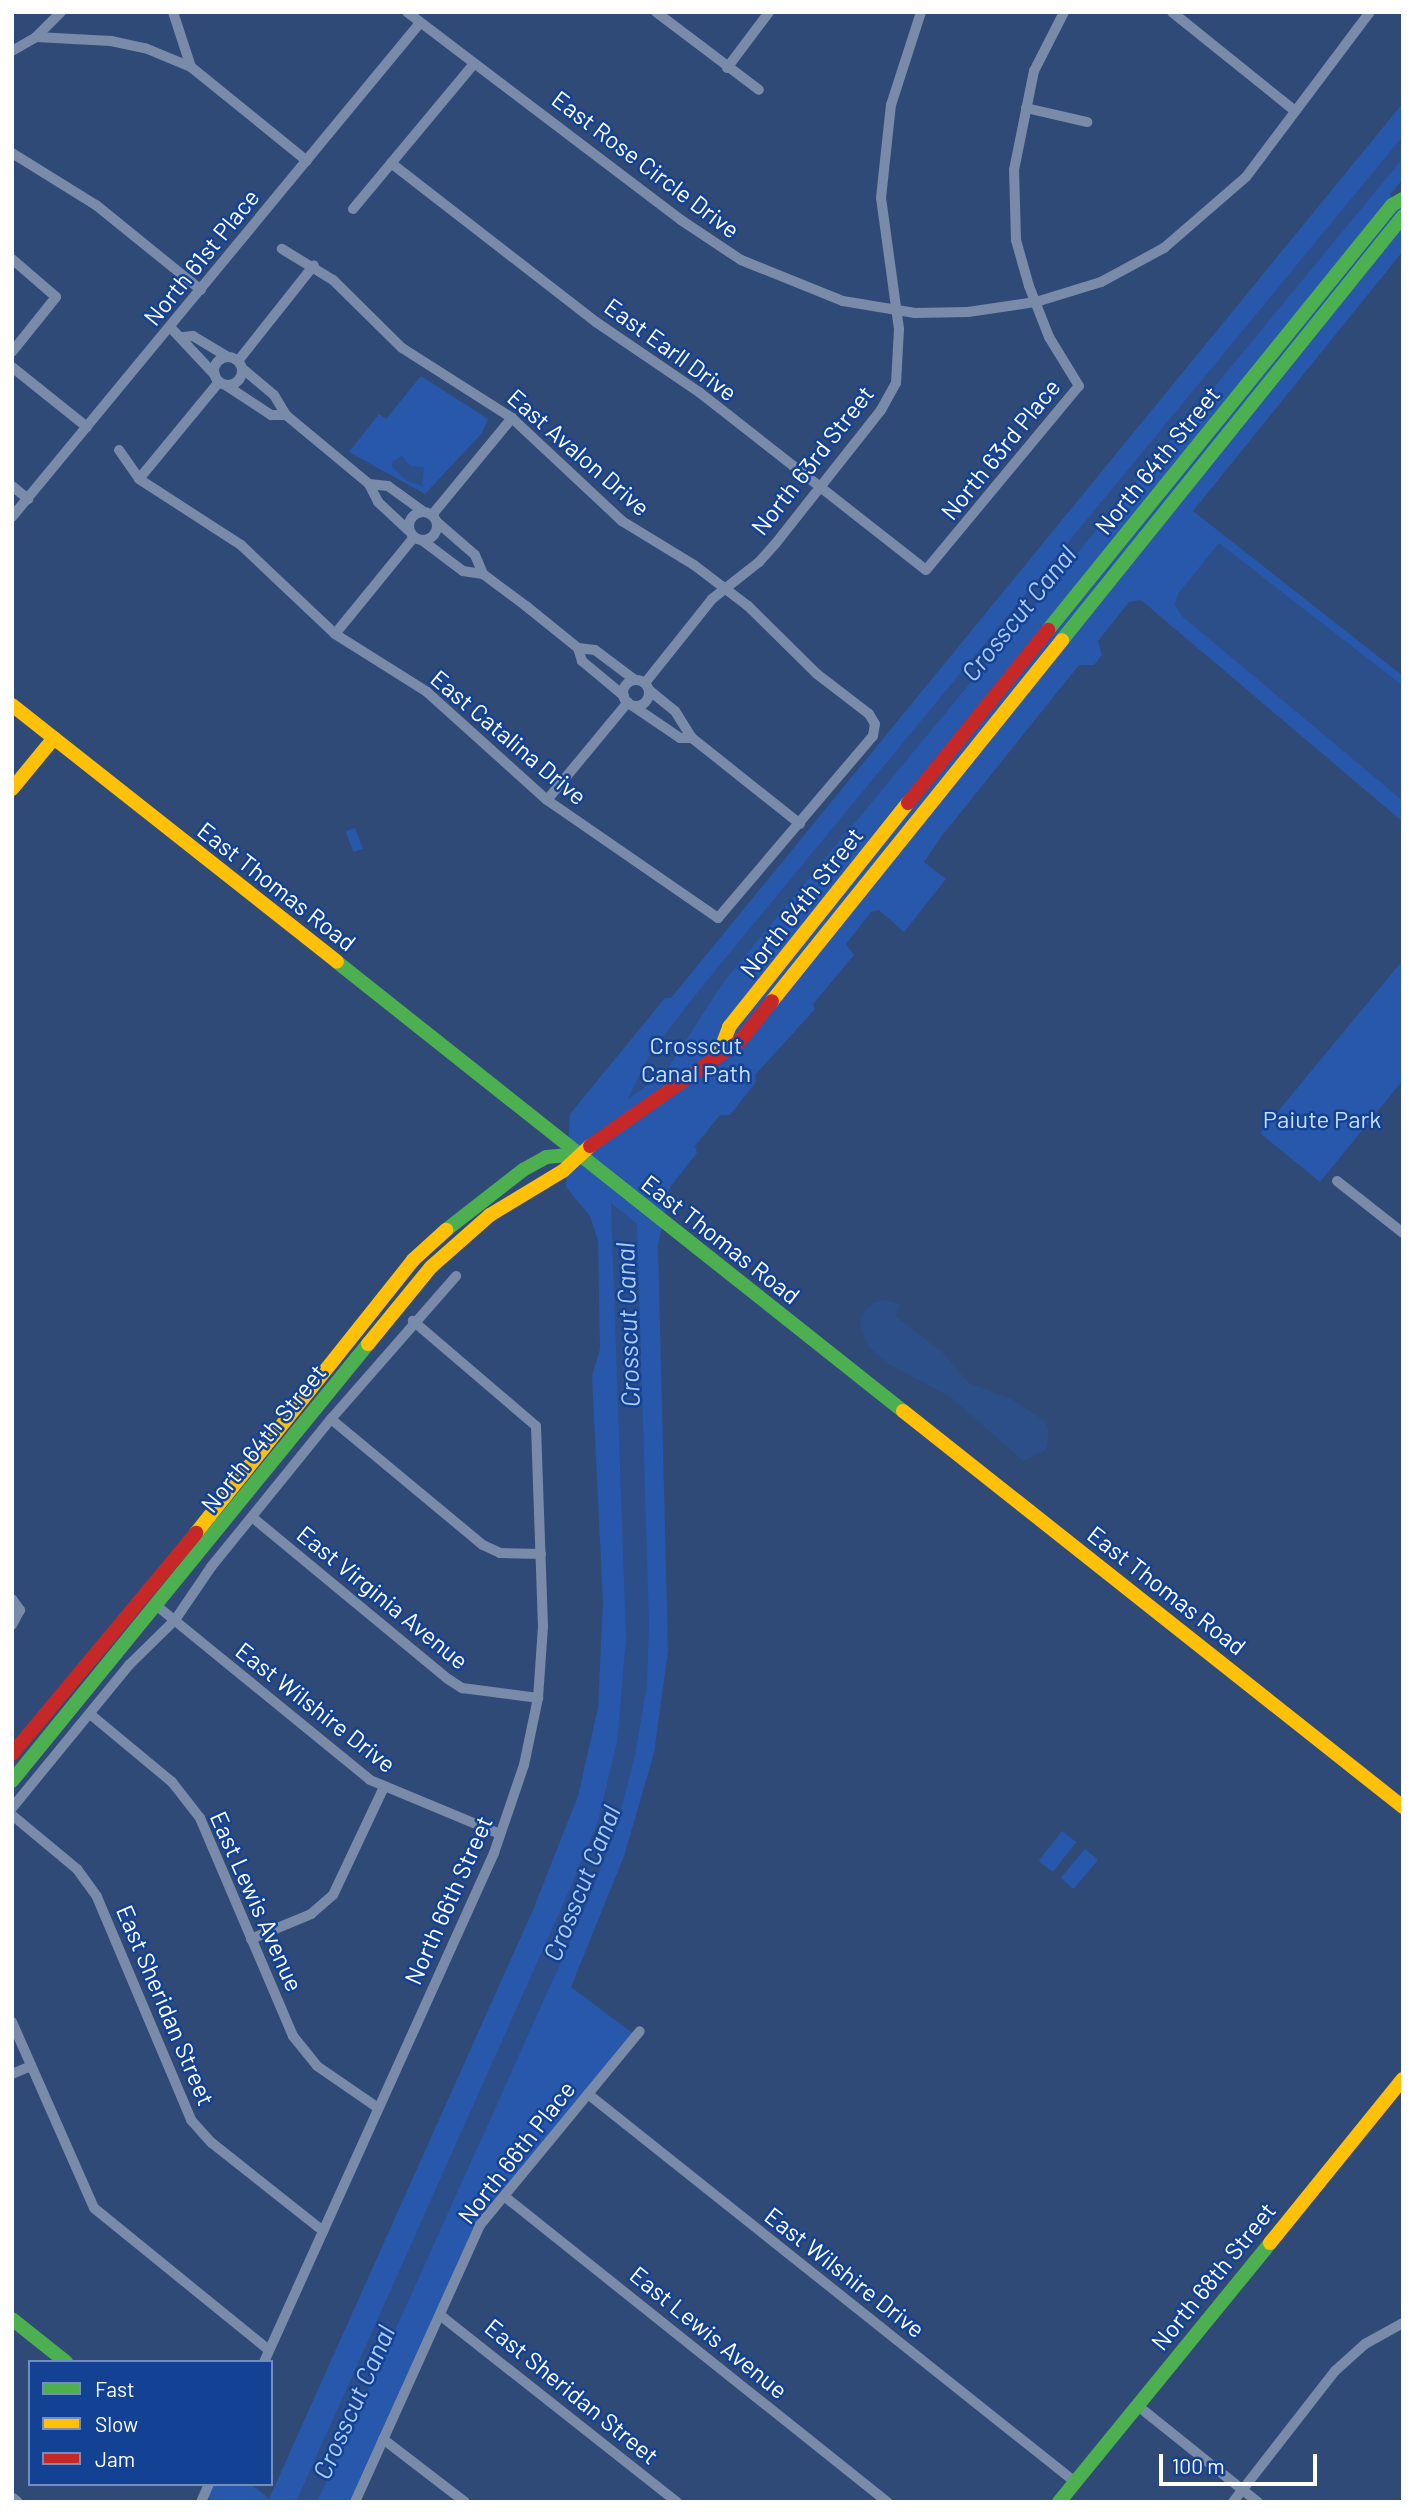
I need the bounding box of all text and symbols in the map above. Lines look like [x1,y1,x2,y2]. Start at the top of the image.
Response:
street label: East Rose Circle Drive [547,84,745,244]
street label: North 61st Place [137,183,265,331]
street label: East Earll Drive [599,291,743,407]
street label: North 63rd Place [934,373,1066,525]
street label: North 63rd Street [745,380,879,540]
street label: North 64th Street [1088,380,1226,540]
street label: East Avalon Drive [502,382,656,522]
water label: Crosscut Canal [954,539,1082,687]
street label: East Catalina Drive [425,663,593,811]
street label: East Thomas Road [192,815,362,957]
street label: North 64th Street [733,821,869,983]
park label: Crosscut Canal Path [641,1031,751,1087]
park label: Paiute Park [1263,1105,1381,1133]
street label: East Thomas Road [636,1168,806,1310]
water label: Crosscut Canal [609,1242,645,1408]
street label: North 64th Street [194,1358,332,1518]
street label: East Virginia Avenue [292,1519,474,1675]
street label: East Thomas Road [1082,1519,1252,1661]
street label: East Wilshire Drive [230,1636,402,1778]
water label: Crosscut Canal [536,1801,626,1965]
street label: East Lewis Avenue [204,1807,310,1995]
street label: North 66th Street [398,1811,498,1989]
street label: East Sheridan Street [111,1900,221,2110]
street label: North 66th Place [451,2075,581,2229]
street label: North 68th Street [1145,2196,1281,2356]
street label: East Wilshire Drive [759,2201,931,2343]
street label: East Lewis Avenue [625,2260,793,2404]
street label: East Sheridan Street [479,2312,665,2470]
water label: Crosscut Canal [305,2320,401,2484]
legend [28,2360,273,2486]
text: Fast [95,2376,135,2401]
text: Slow [95,2411,138,2436]
scale bar [1163,2440,1320,2484]
text: Jam [95,2446,135,2471]
text: 100 m [1172,2453,1225,2478]

